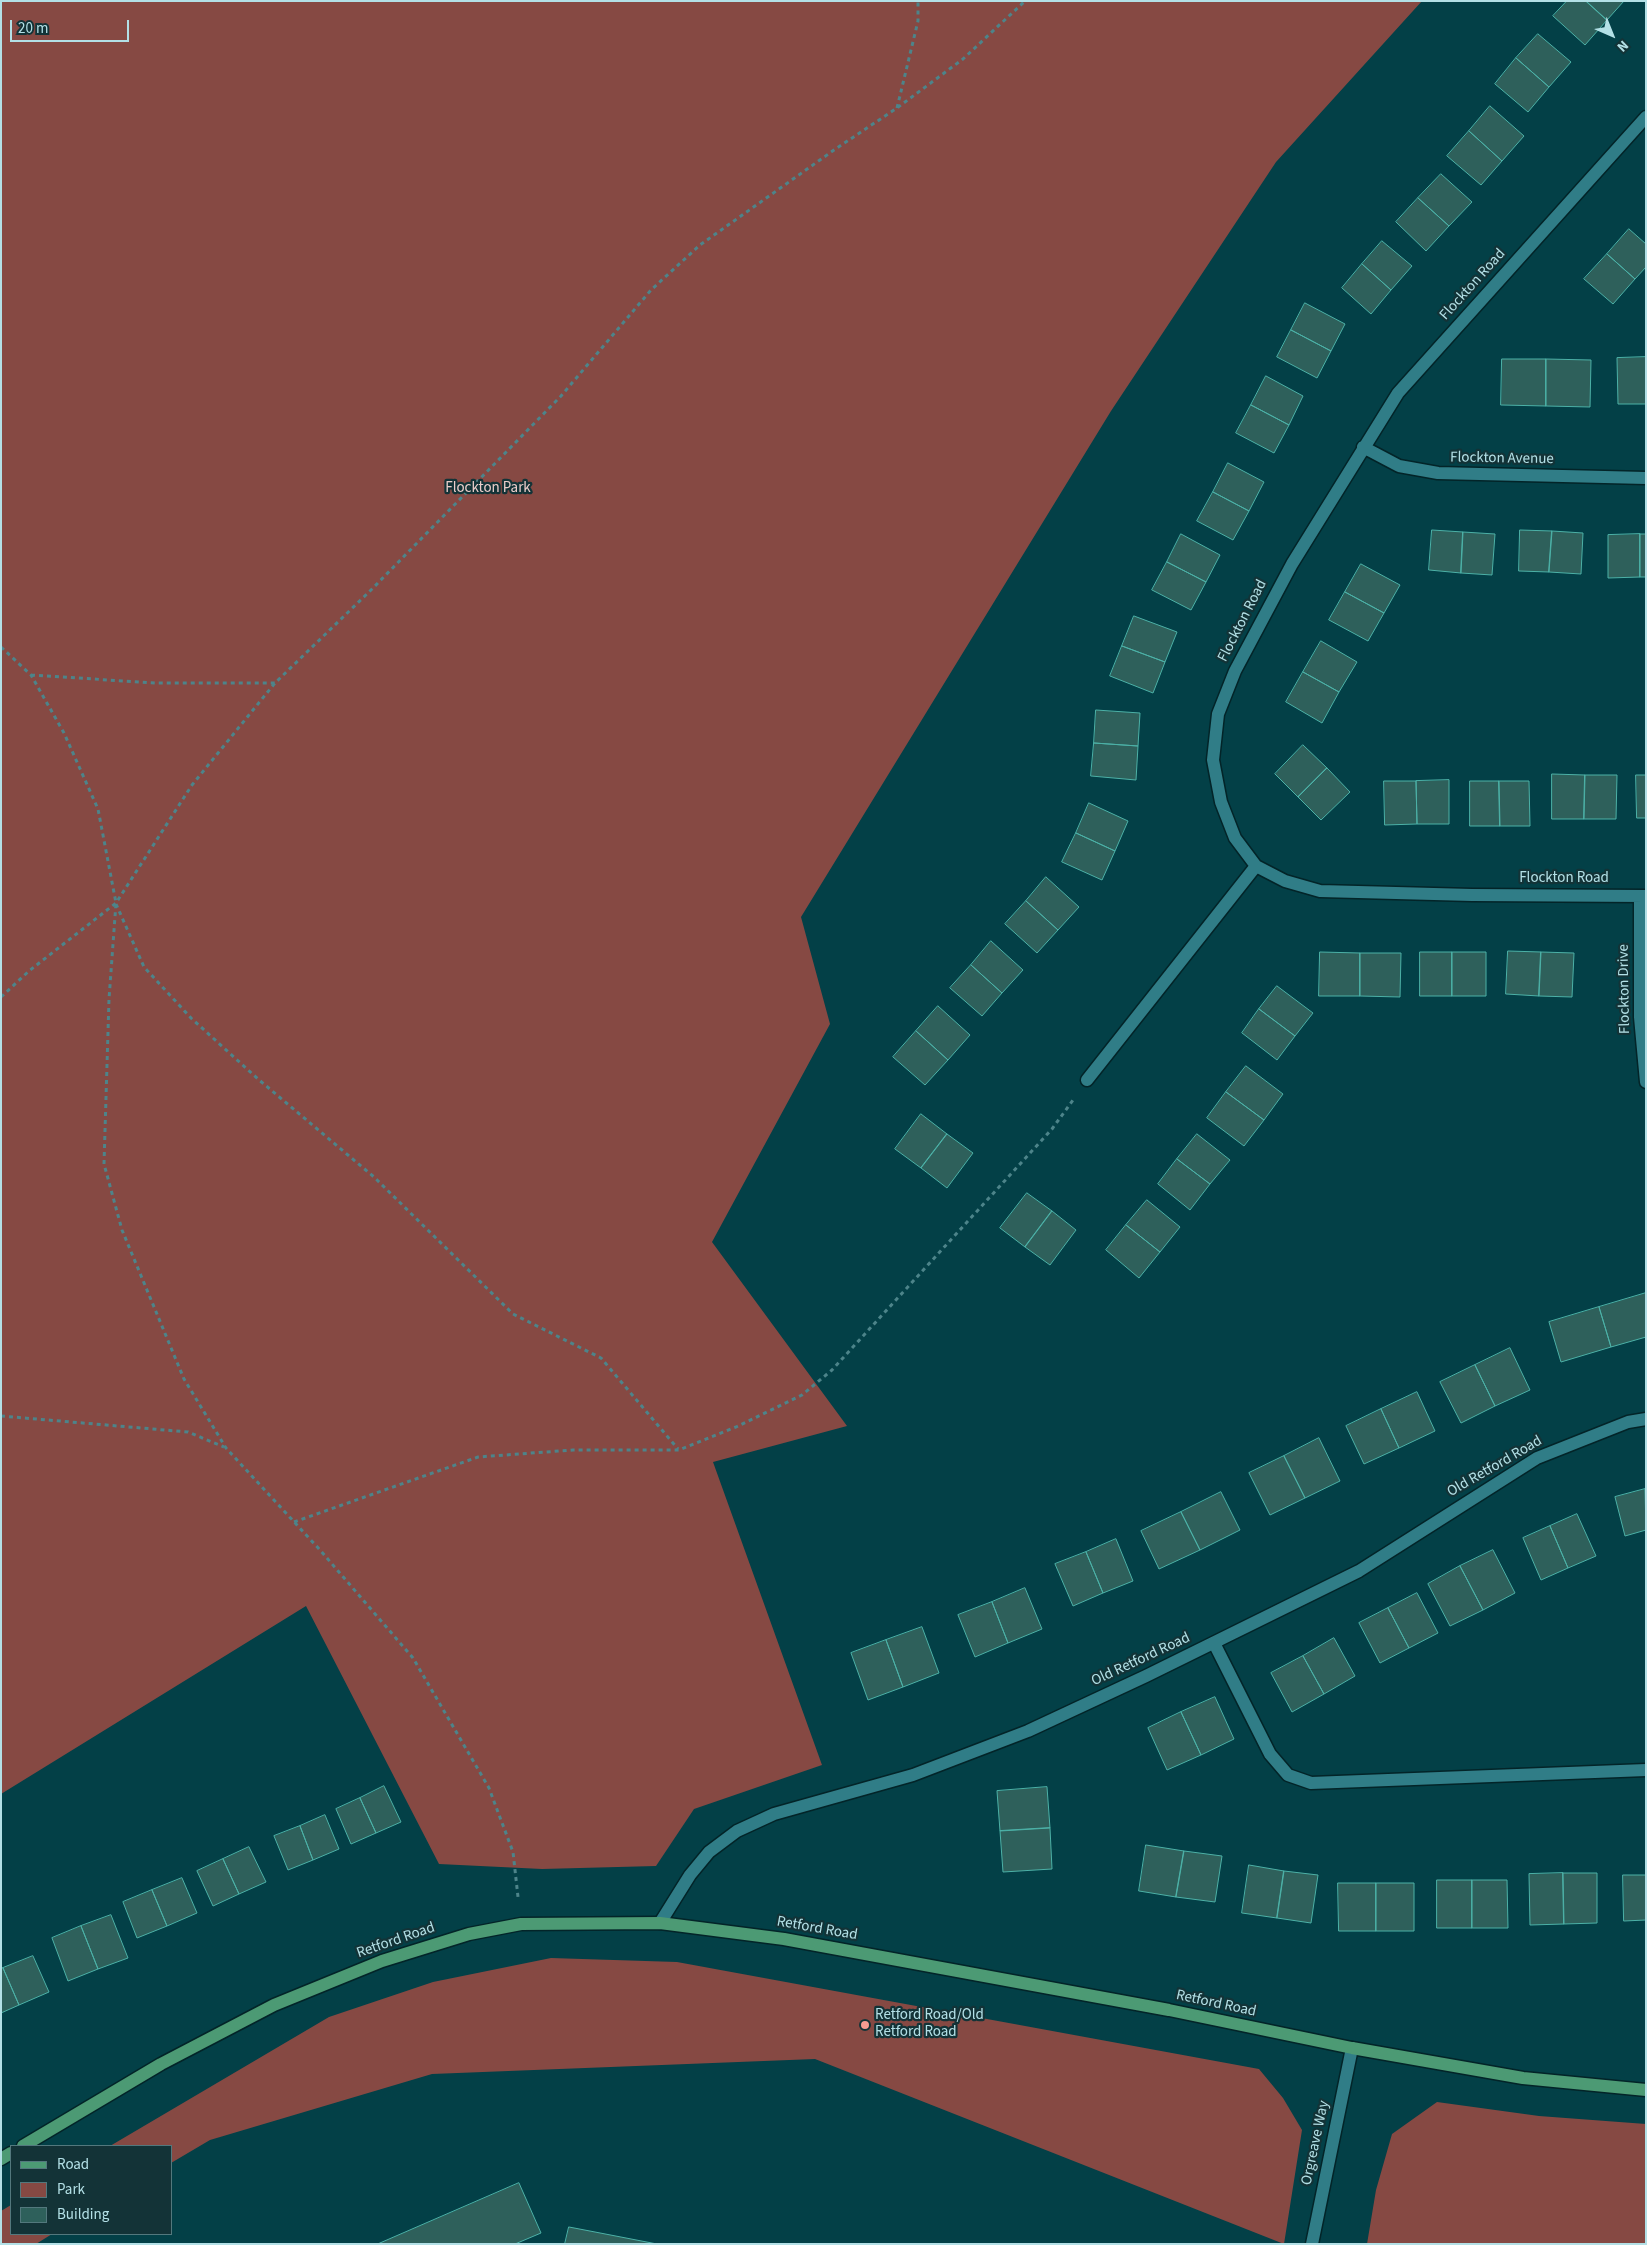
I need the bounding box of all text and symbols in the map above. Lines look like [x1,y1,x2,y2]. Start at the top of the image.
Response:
scale bar [12,10,131,42]
north arrow [1587,10,1637,60]
text: 20 m [18,18,48,39]
text: N [1612,35,1633,56]
street label: Flockton Road [1436,246,1510,324]
street label: Flockton Avenue [1450,449,1554,469]
park label: Flockton Park [445,480,531,498]
street label: Flockton Road [1215,577,1271,665]
street label: Flockton Road [1519,870,1609,888]
street label: Flockton Drive [1615,944,1635,1034]
street label: Old Retford Road [1444,1433,1546,1501]
street label: Old Retford Road [1089,1629,1193,1691]
street label: Retford Road [775,1913,859,1945]
street label: Retford Road [355,1919,437,1963]
street label: Retford Road [1174,1987,1258,2021]
place label: Retford Road/Old Retford Road [875,2007,984,2042]
marker: Retford Road/Old Retford Road [859,2019,871,2031]
street label: Orgreave Way [1298,2099,1334,2187]
legend [10,2145,172,2235]
text: Road [57,2154,89,2175]
text: Park [57,2179,85,2200]
text: Building [57,2204,109,2225]

